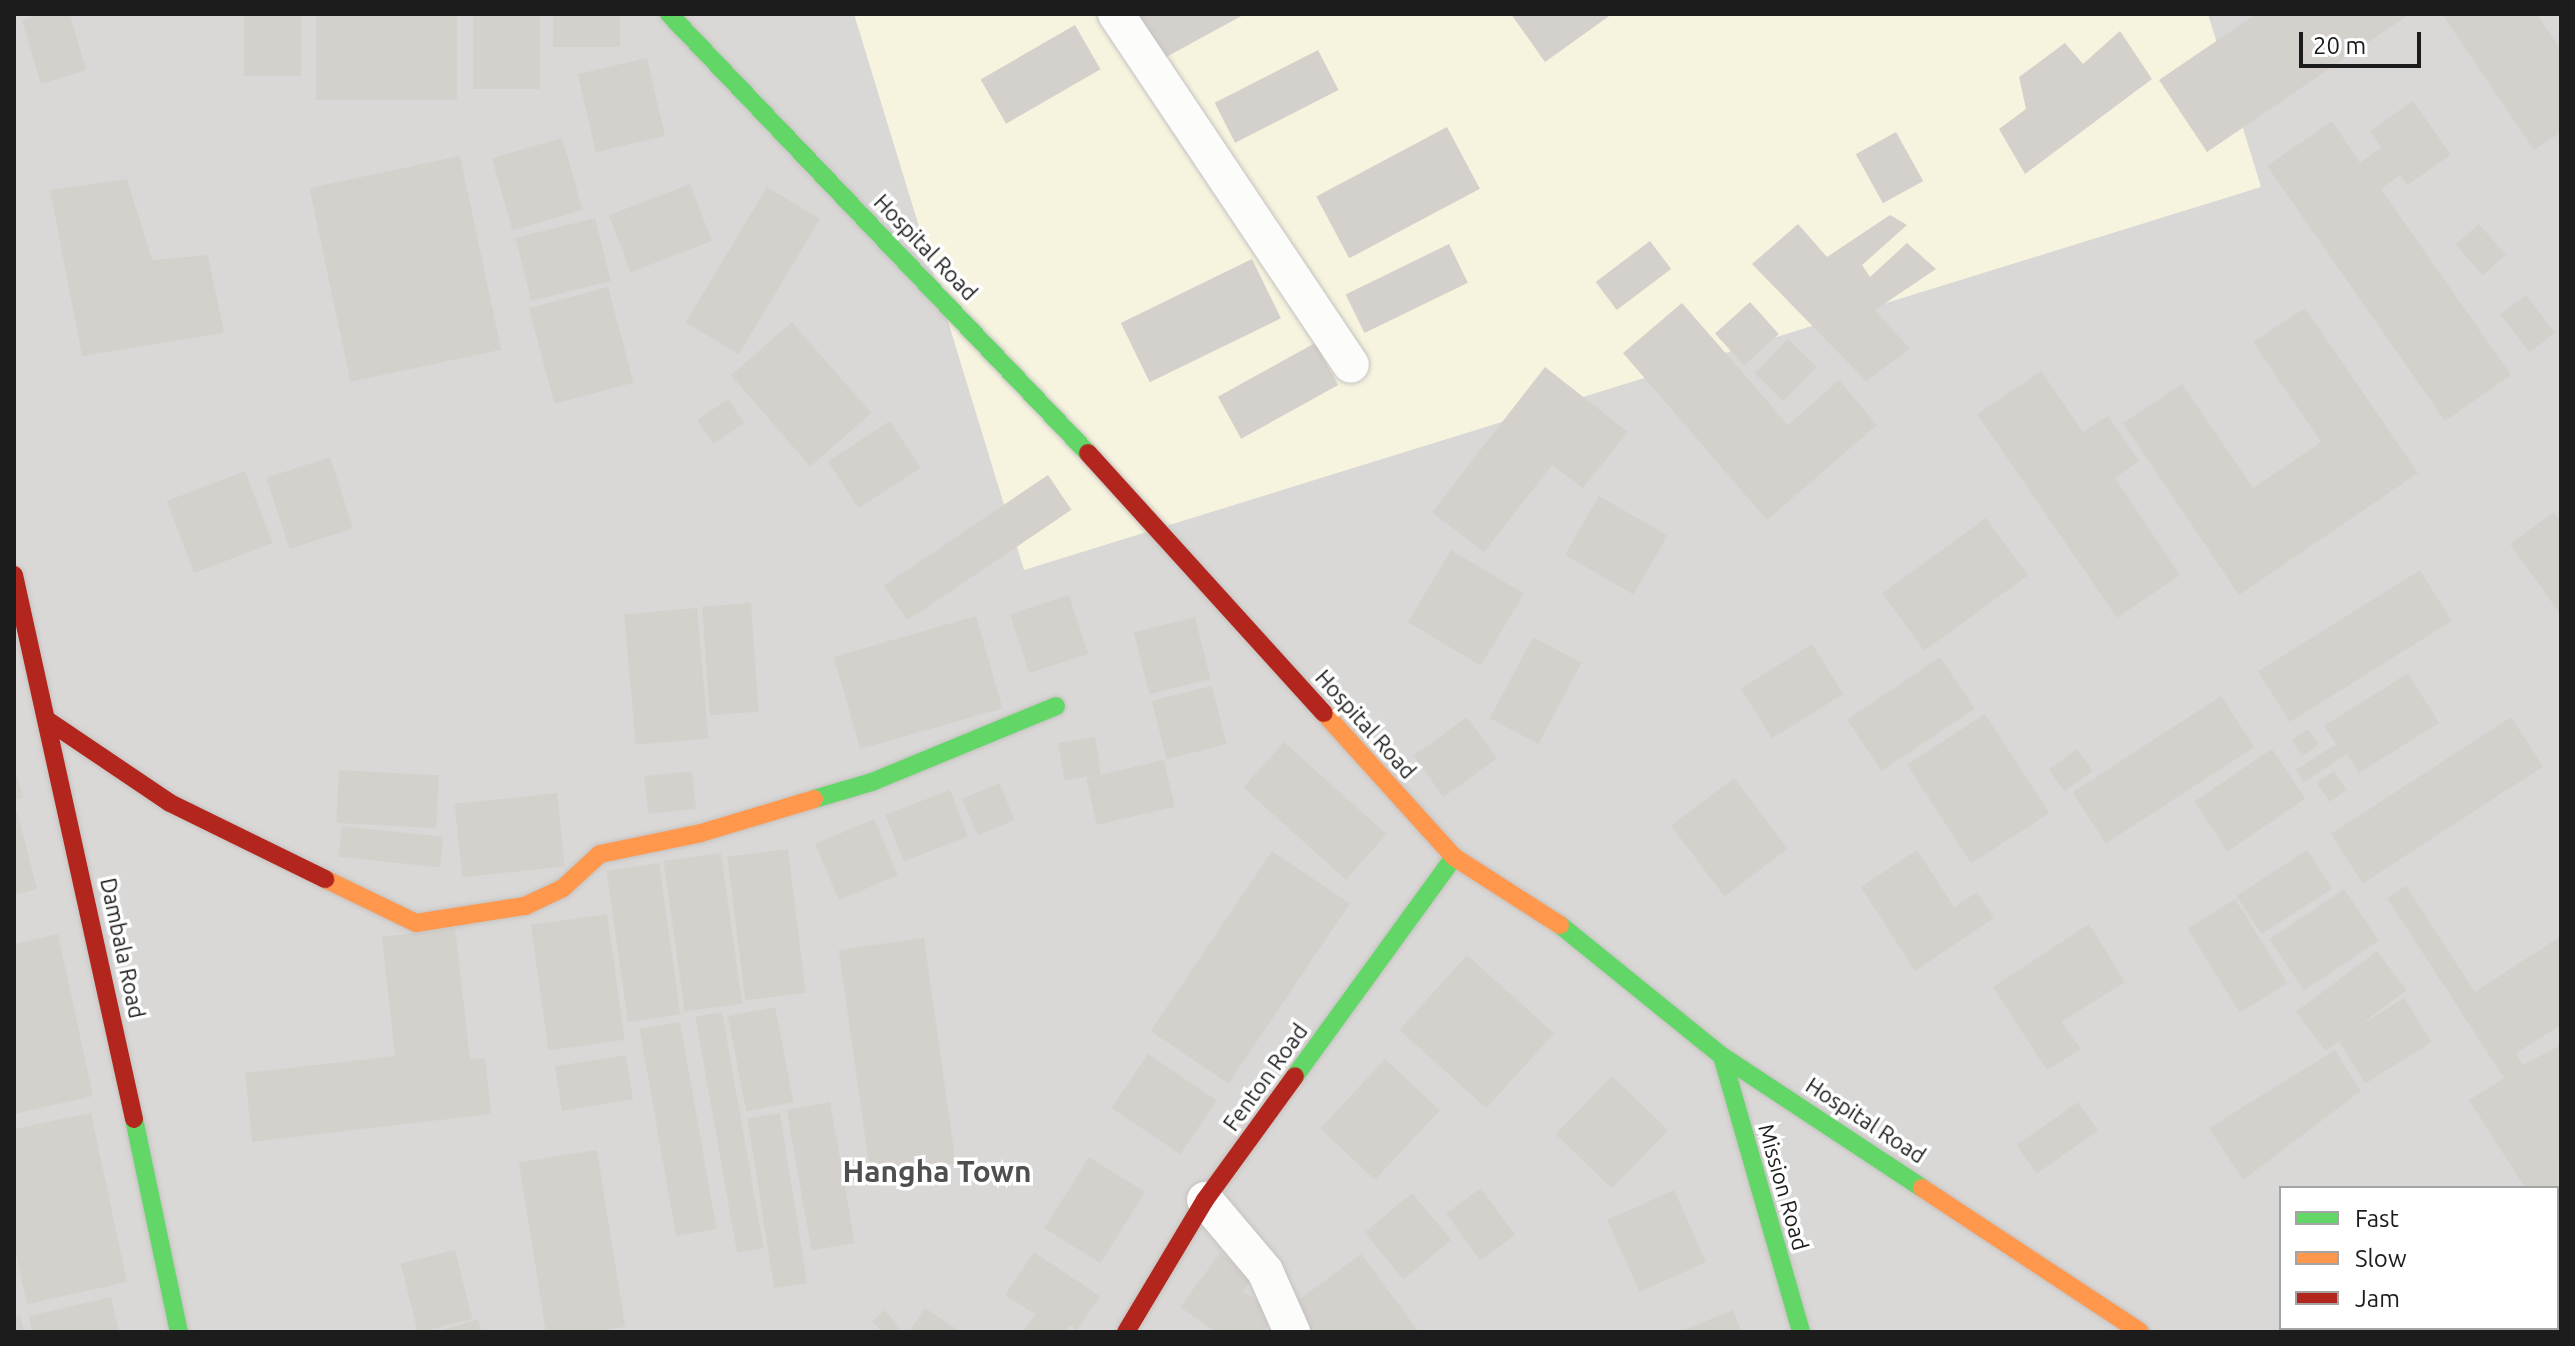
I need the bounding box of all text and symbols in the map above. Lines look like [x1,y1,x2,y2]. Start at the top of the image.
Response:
scale bar [2303,16,2425,66]
text: 20 m [2313,32,2366,59]
street label: Hospital Road [869,188,983,306]
street label: Hospital Road [1310,664,1422,784]
street label: Dambala Road [95,875,151,1021]
street label: Fenton Road [1217,1018,1313,1136]
street label: Hospital Road [1801,1072,1931,1168]
street label: Mission Road [1753,1121,1815,1253]
district label: Hangha Town [843,1153,1031,1189]
legend [2279,1186,2559,1330]
text: Fast [2355,1205,2399,1232]
text: Slow [2355,1245,2407,1272]
text: Jam [2355,1285,2400,1312]

